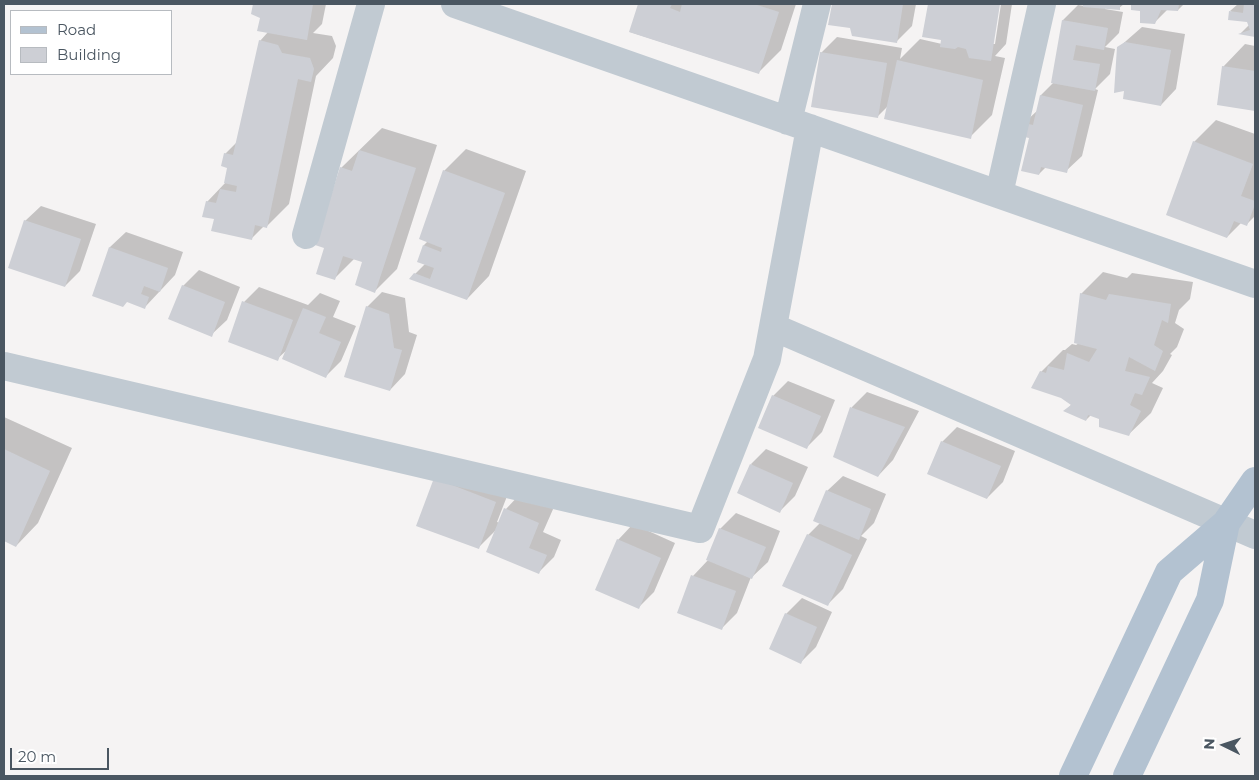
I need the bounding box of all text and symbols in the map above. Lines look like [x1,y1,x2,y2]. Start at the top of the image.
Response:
legend [10,10,172,75]
text: Road [57,20,96,39]
text: Building [57,45,121,64]
north arrow [1199,720,1249,770]
scale bar [12,738,111,770]
text: N [1200,738,1218,750]
text: 20 m [18,747,56,766]

